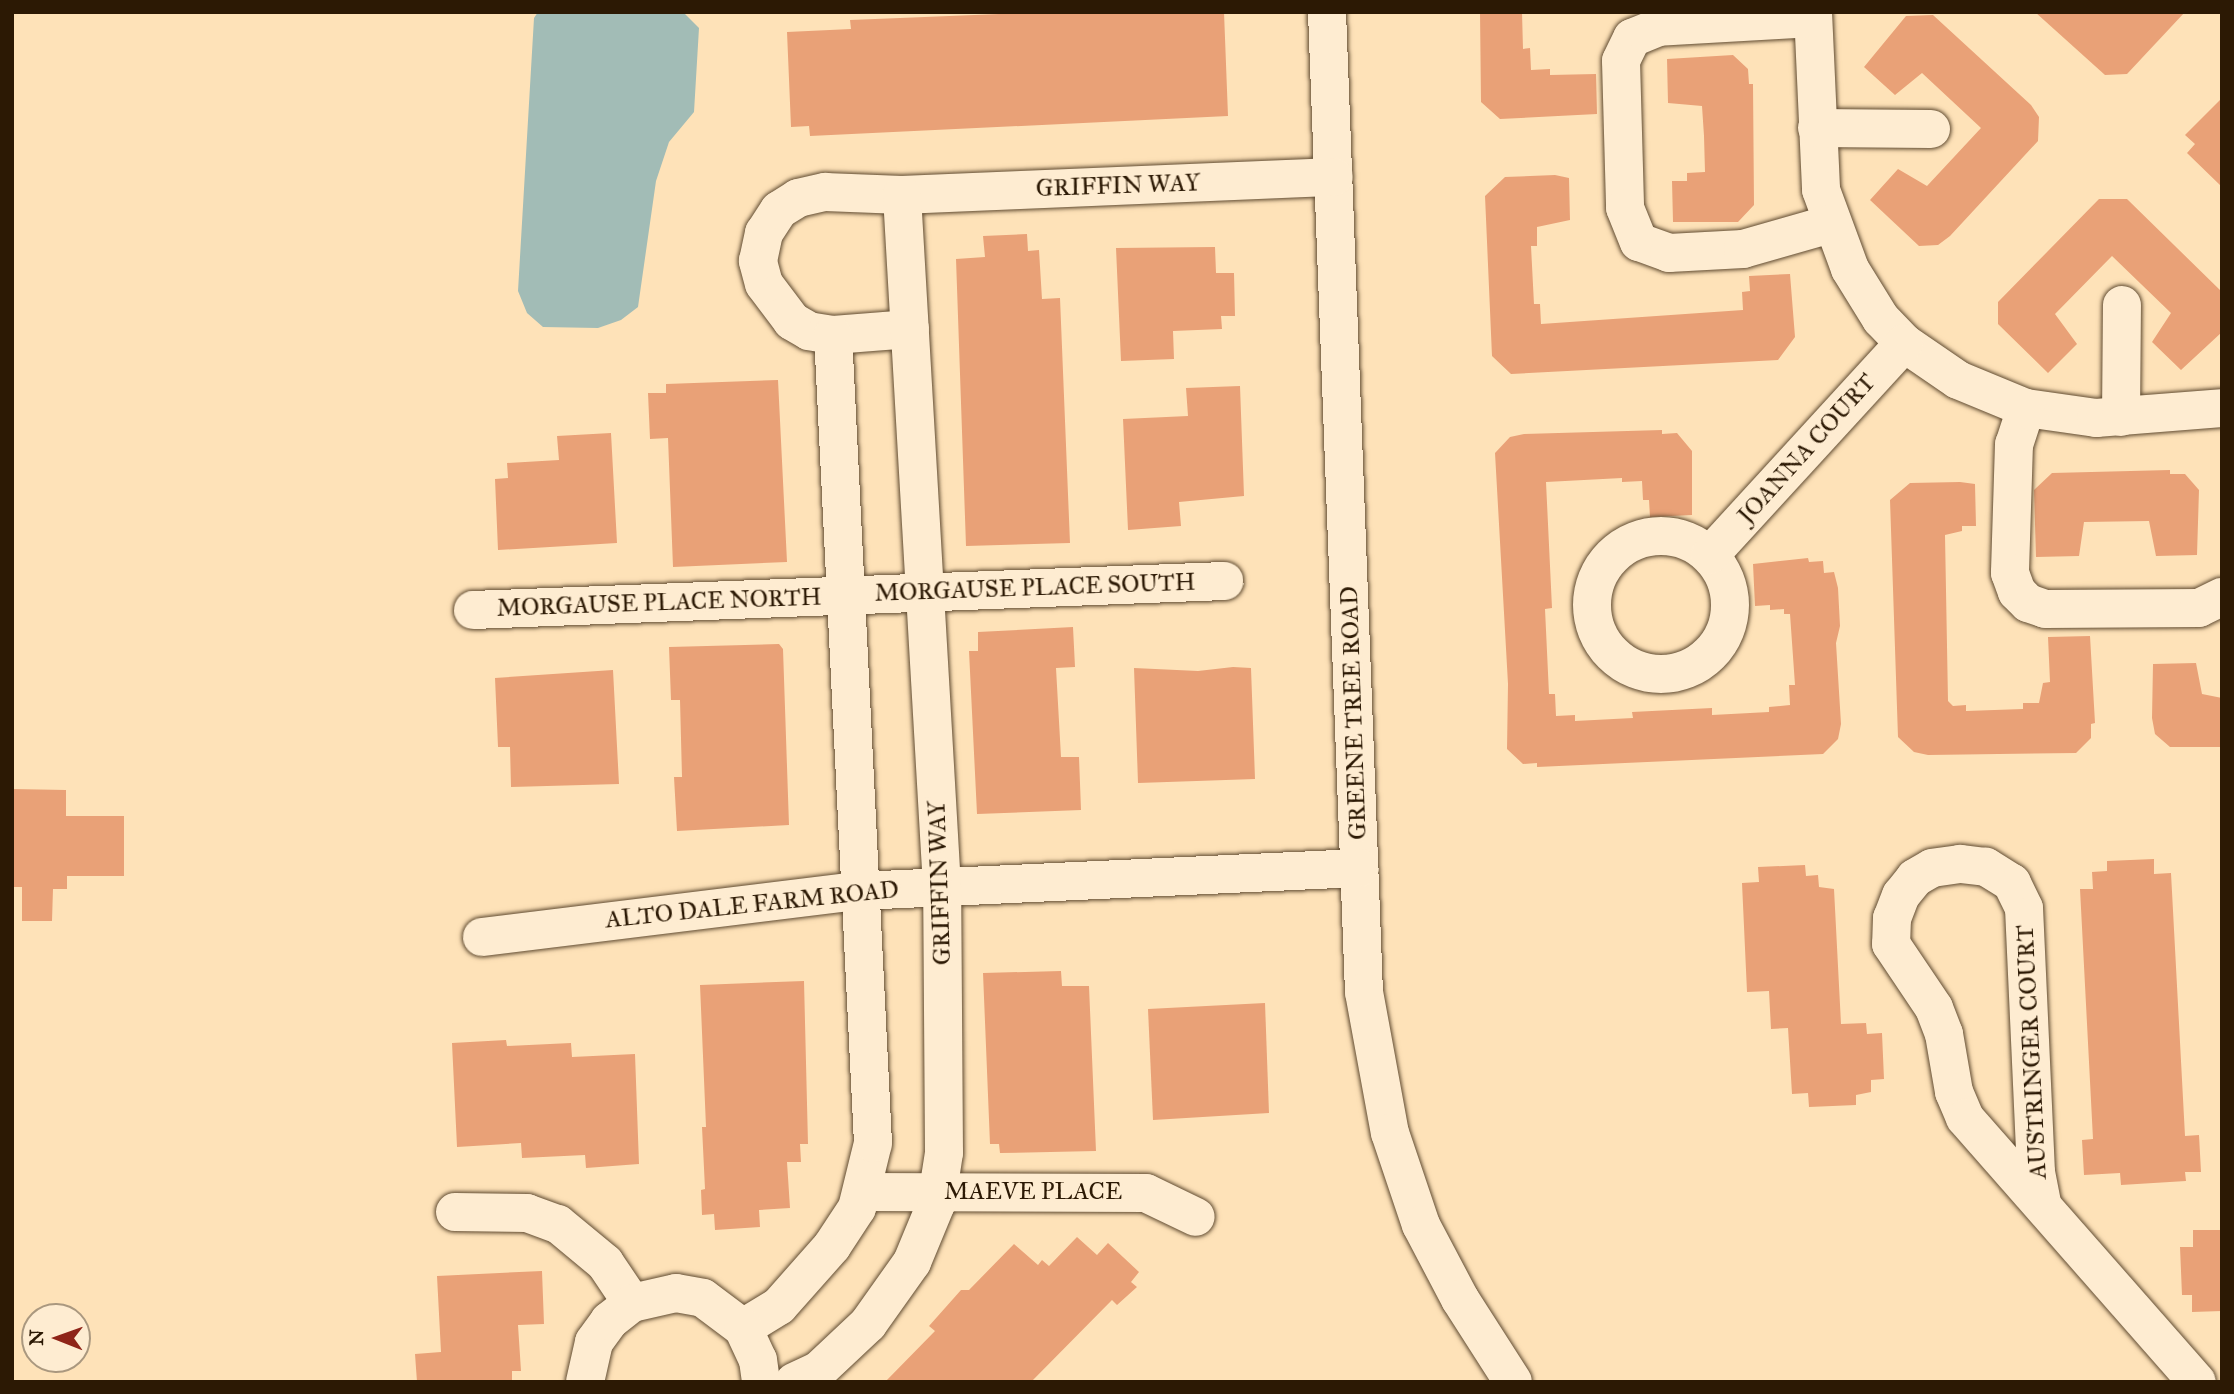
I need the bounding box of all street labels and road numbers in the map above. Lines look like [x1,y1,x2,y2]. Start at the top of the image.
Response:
street label: GRIFFIN WAY [1035,169,1201,203]
street label: JOANNA COURT [1732,368,1882,530]
street label: MORGAUSE PLACE SOUTH [874,568,1196,608]
street label: MORGAUSE PLACE NORTH [496,583,822,623]
street label: GREENE TREE ROAD [1335,586,1373,840]
street label: GRIFFIN WAY [923,800,957,966]
street label: ALTO DALE FARM ROAD [604,875,900,935]
street label: AUSTRINGER COURT [2011,924,2053,1180]
street label: MAEVE PLACE [944,1178,1122,1206]

